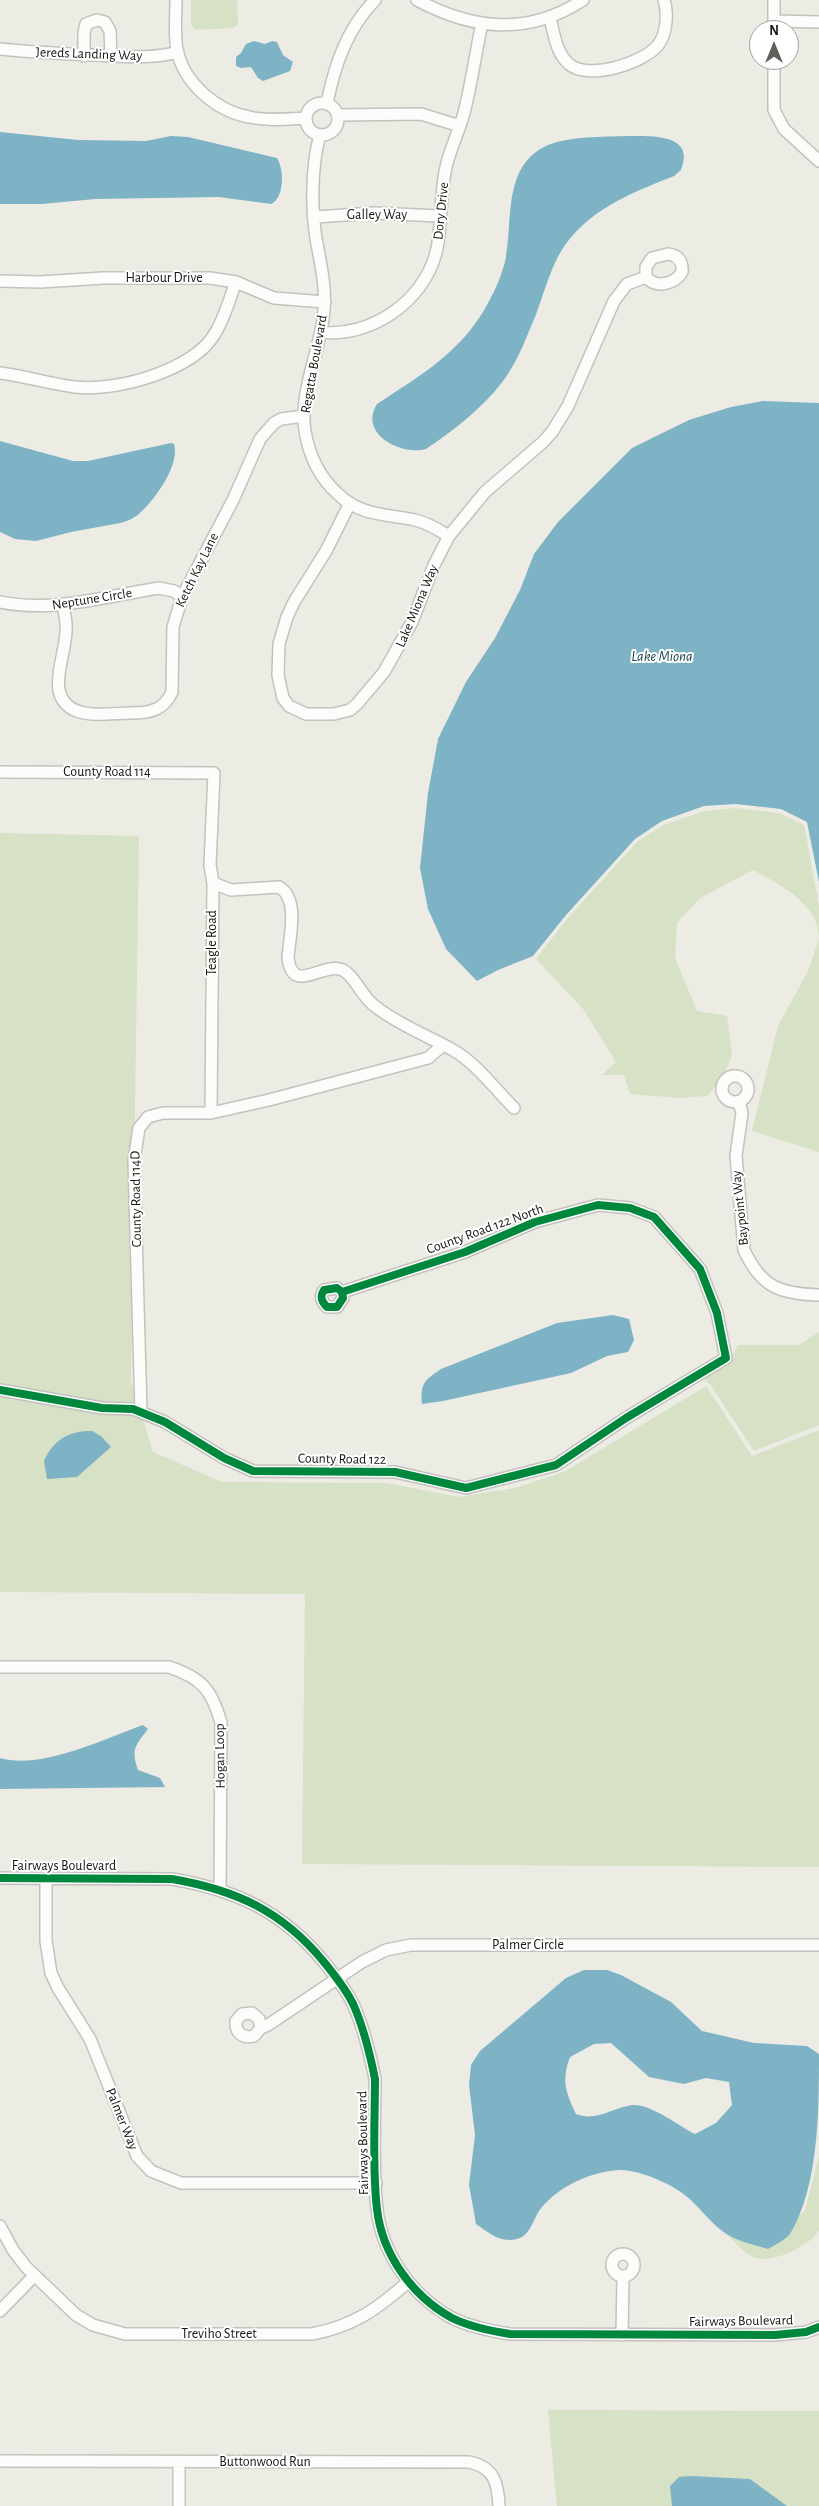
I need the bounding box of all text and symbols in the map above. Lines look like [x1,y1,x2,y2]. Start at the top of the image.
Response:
north arrow [749,20,799,70]
text: N [769,24,779,38]
street label: Jereds Landing Way [35,44,143,64]
street label: Dory Drive [430,181,452,241]
street label: Galley Way [347,207,407,223]
street label: Harbour Drive [125,270,203,286]
street label: Regatta Boulevard [297,314,331,414]
street label: Ketch Kay Lane [172,530,222,610]
street label: Lake Miona Way [392,562,442,650]
street label: Neptune Circle [51,584,133,614]
water label: Lake Miona [631,647,693,665]
street label: County Road 114 [63,764,151,780]
street label: Teagle Road [204,910,220,976]
street label: County Road 114D [127,1151,145,1247]
street label: Baypoint Way [728,1170,752,1246]
street label: County Road 122 North [424,1200,546,1258]
street label: County Road 122 [298,1450,386,1468]
street label: Hogan Loop [211,1723,229,1789]
street label: Fairways Boulevard [12,1858,116,1874]
street label: Palmer Circle [492,1937,564,1953]
street label: Palmer Way [102,2086,142,2152]
street label: Fairways Boulevard [354,2091,372,2195]
street label: Fairways Boulevard [689,2312,793,2330]
street label: Treviho Street [181,2326,257,2342]
street label: Buttonwood Run [219,2454,311,2470]

